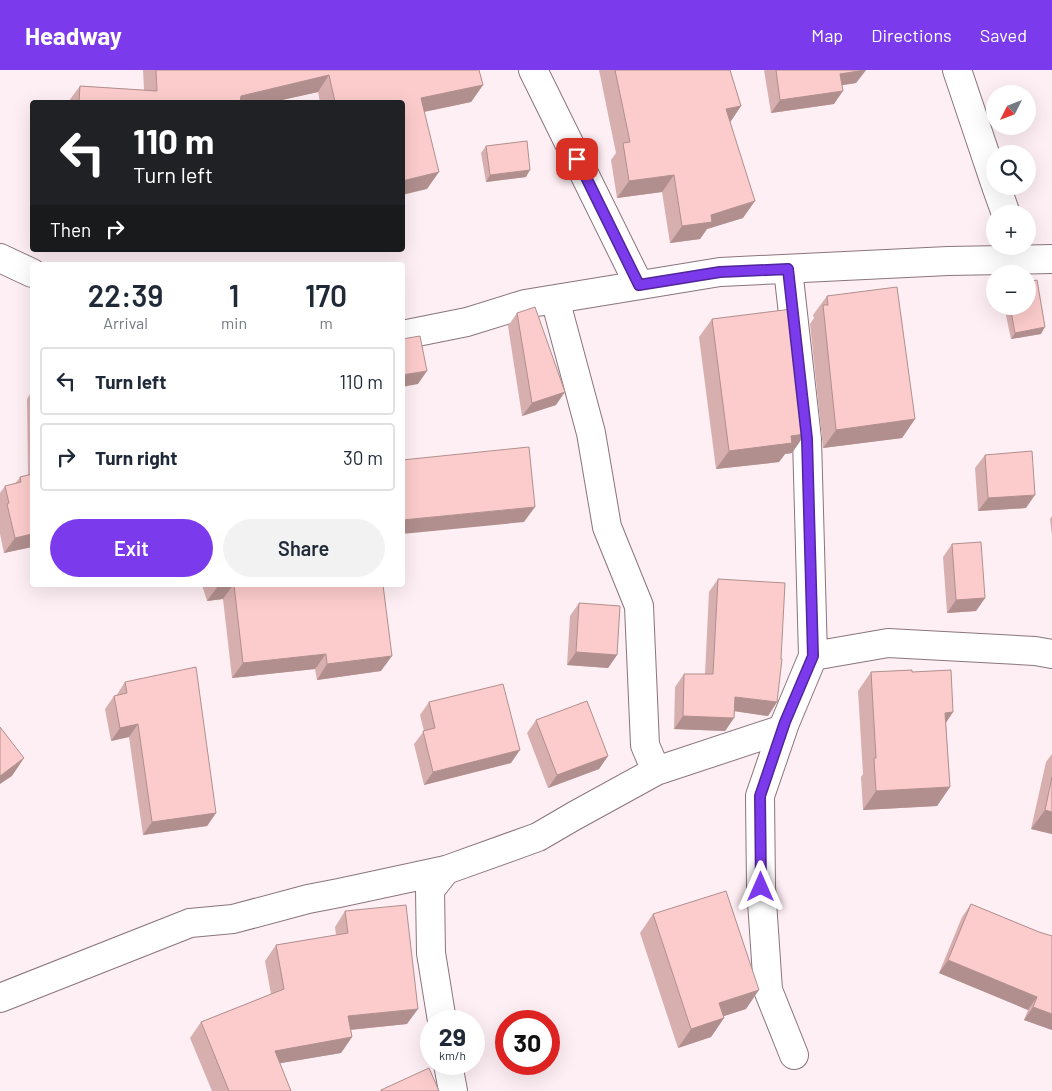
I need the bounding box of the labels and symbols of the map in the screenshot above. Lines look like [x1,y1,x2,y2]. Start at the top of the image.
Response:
north arrow [986,85,1036,135]
pin [556,138,598,180]
position arrow [734,860,786,912]
speed limit sign: 30 [495,1010,560,1075]

